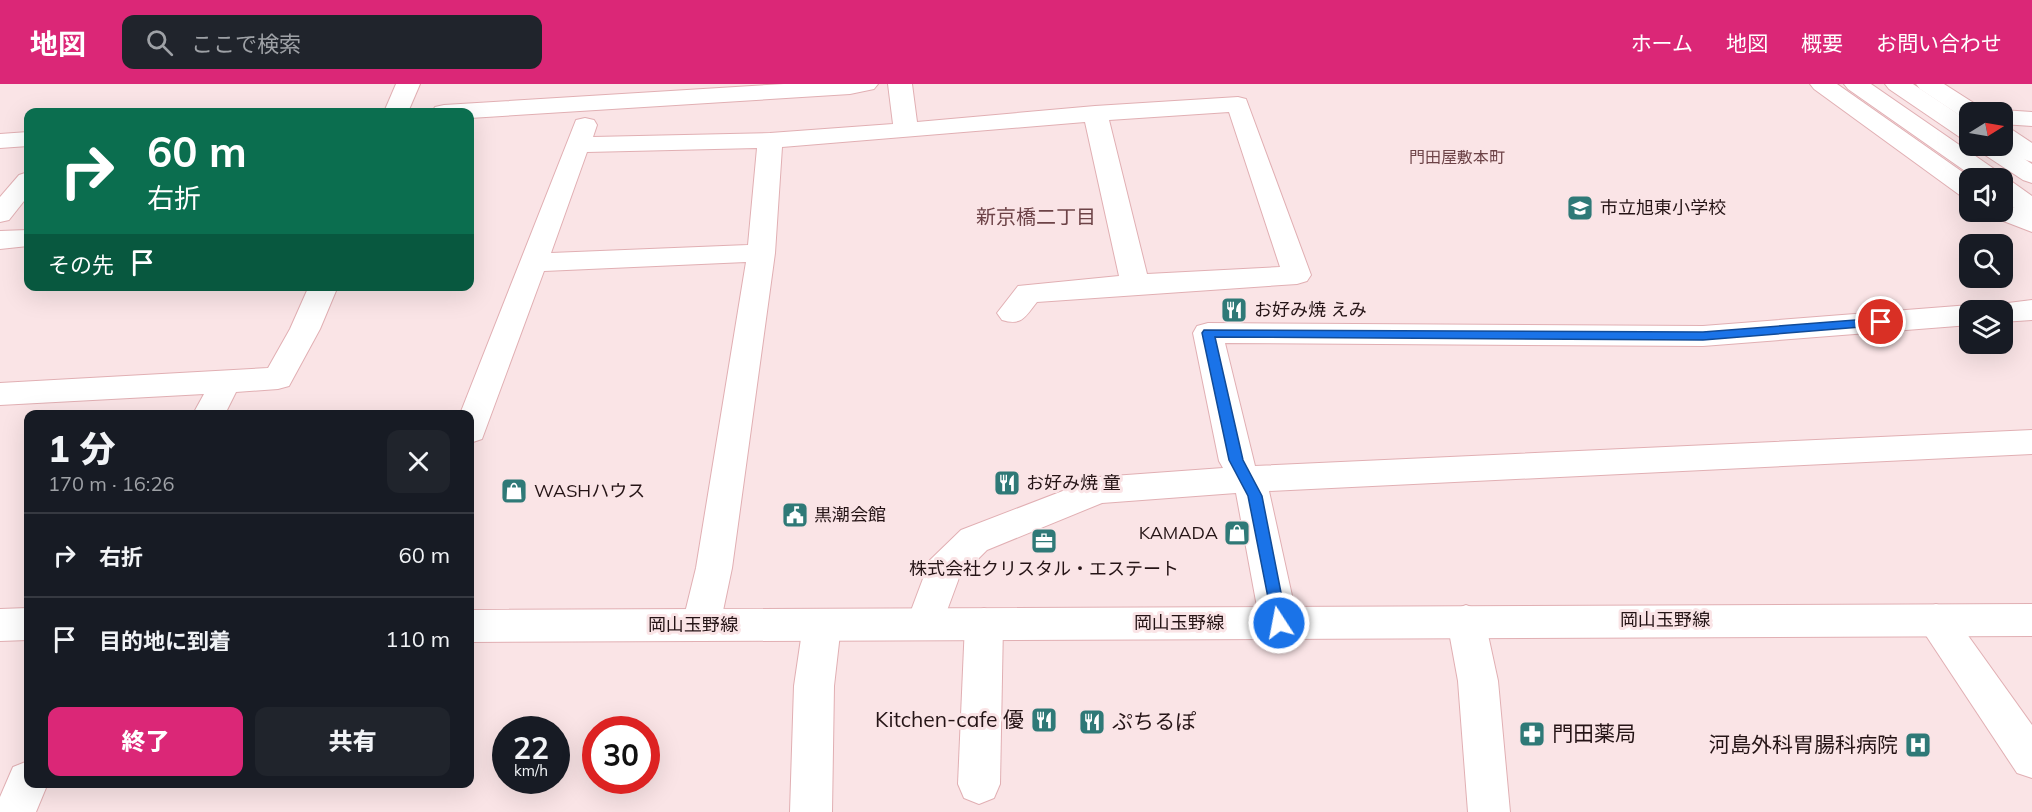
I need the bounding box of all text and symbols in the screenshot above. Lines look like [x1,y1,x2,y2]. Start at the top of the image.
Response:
search box [122,15,542,69]
text: 地図 [30,26,86,61]
icon: search [143,26,176,59]
text: ここで検索 [191,30,301,58]
text: ホーム [1631,30,1693,56]
text: 地図 [1726,30,1768,56]
text: 概要 [1801,30,1843,56]
text: お問い合わせ [1876,30,2002,56]
north arrow [1959,102,2013,156]
map controls [1959,102,2013,354]
text: 60 m [147,125,247,178]
icon: right [48,132,126,210]
district label: 門田屋敷本町 [1409,147,1505,167]
button: sound [1959,168,2013,222]
text: 右折 [147,181,201,215]
school or university icon: 市立旭東小学校 [1565,193,1595,223]
place label: 市立旭東小学校 [1600,196,1726,219]
district label: 新京橋二丁目 [976,204,1096,229]
button: search [1959,234,2013,288]
icon: arrive [126,246,159,279]
text: その先 [48,251,114,279]
restaurant icon: お好み焼 えみ [1219,295,1249,325]
pin [1855,296,1906,347]
place label: お好み焼 えみ [1254,298,1367,321]
button: layers [1959,300,2013,354]
icon: arrive [1864,305,1897,338]
text: 1 分 [48,426,116,471]
button: close [387,430,450,493]
restaurant icon: お好み焼 童 [992,468,1022,498]
text: 170 m · 16:26 [48,471,174,496]
place label: お好み焼 童 [1026,471,1121,494]
shop icon: WASHハウス [499,476,529,506]
place label: WASHハウス [534,479,645,502]
public building icon: 黒潮会館 [780,500,810,530]
place label: 黒潮会館 [814,503,886,526]
shop icon: KAMADA [1222,518,1252,548]
place label: KAMADA [1139,521,1218,544]
office icon: 株式会社クリスタル・エステート [1029,526,1059,556]
icon: right [48,539,81,572]
text: 60 m [399,541,450,569]
text: 右折 [99,543,143,571]
place label: 株式会社クリスタル・エステート [909,557,1179,580]
position arrow [1247,591,1311,655]
street label: 岡山玉野線 [1620,608,1710,631]
street label: 岡山玉野線 [1134,611,1224,634]
street label: 岡山玉野線 [648,613,738,636]
icon: arrive [48,623,81,656]
text: 110 m [385,625,450,653]
text: 目的地に到着 [99,627,231,655]
restaurant icon: Kitchen-cafe 優 [1029,705,1059,735]
place label: Kitchen-cafe 優 [875,706,1024,732]
button: 終了 [48,707,243,776]
button: 共有 [255,707,450,776]
restaurant icon: ぷちるぽ [1077,707,1107,737]
place label: ぷちるぽ [1112,708,1196,734]
speed limit sign: 30 [582,716,660,794]
pharmacy icon: 門田薬局 [1517,719,1547,749]
place label: 門田薬局 [1552,720,1636,746]
text: 22 [513,729,549,767]
hospital icon: 河島外科胃腸科病院 [1903,730,1933,760]
place label: 河島外科胃腸科病院 [1709,731,1898,757]
text: km/h [514,761,548,780]

